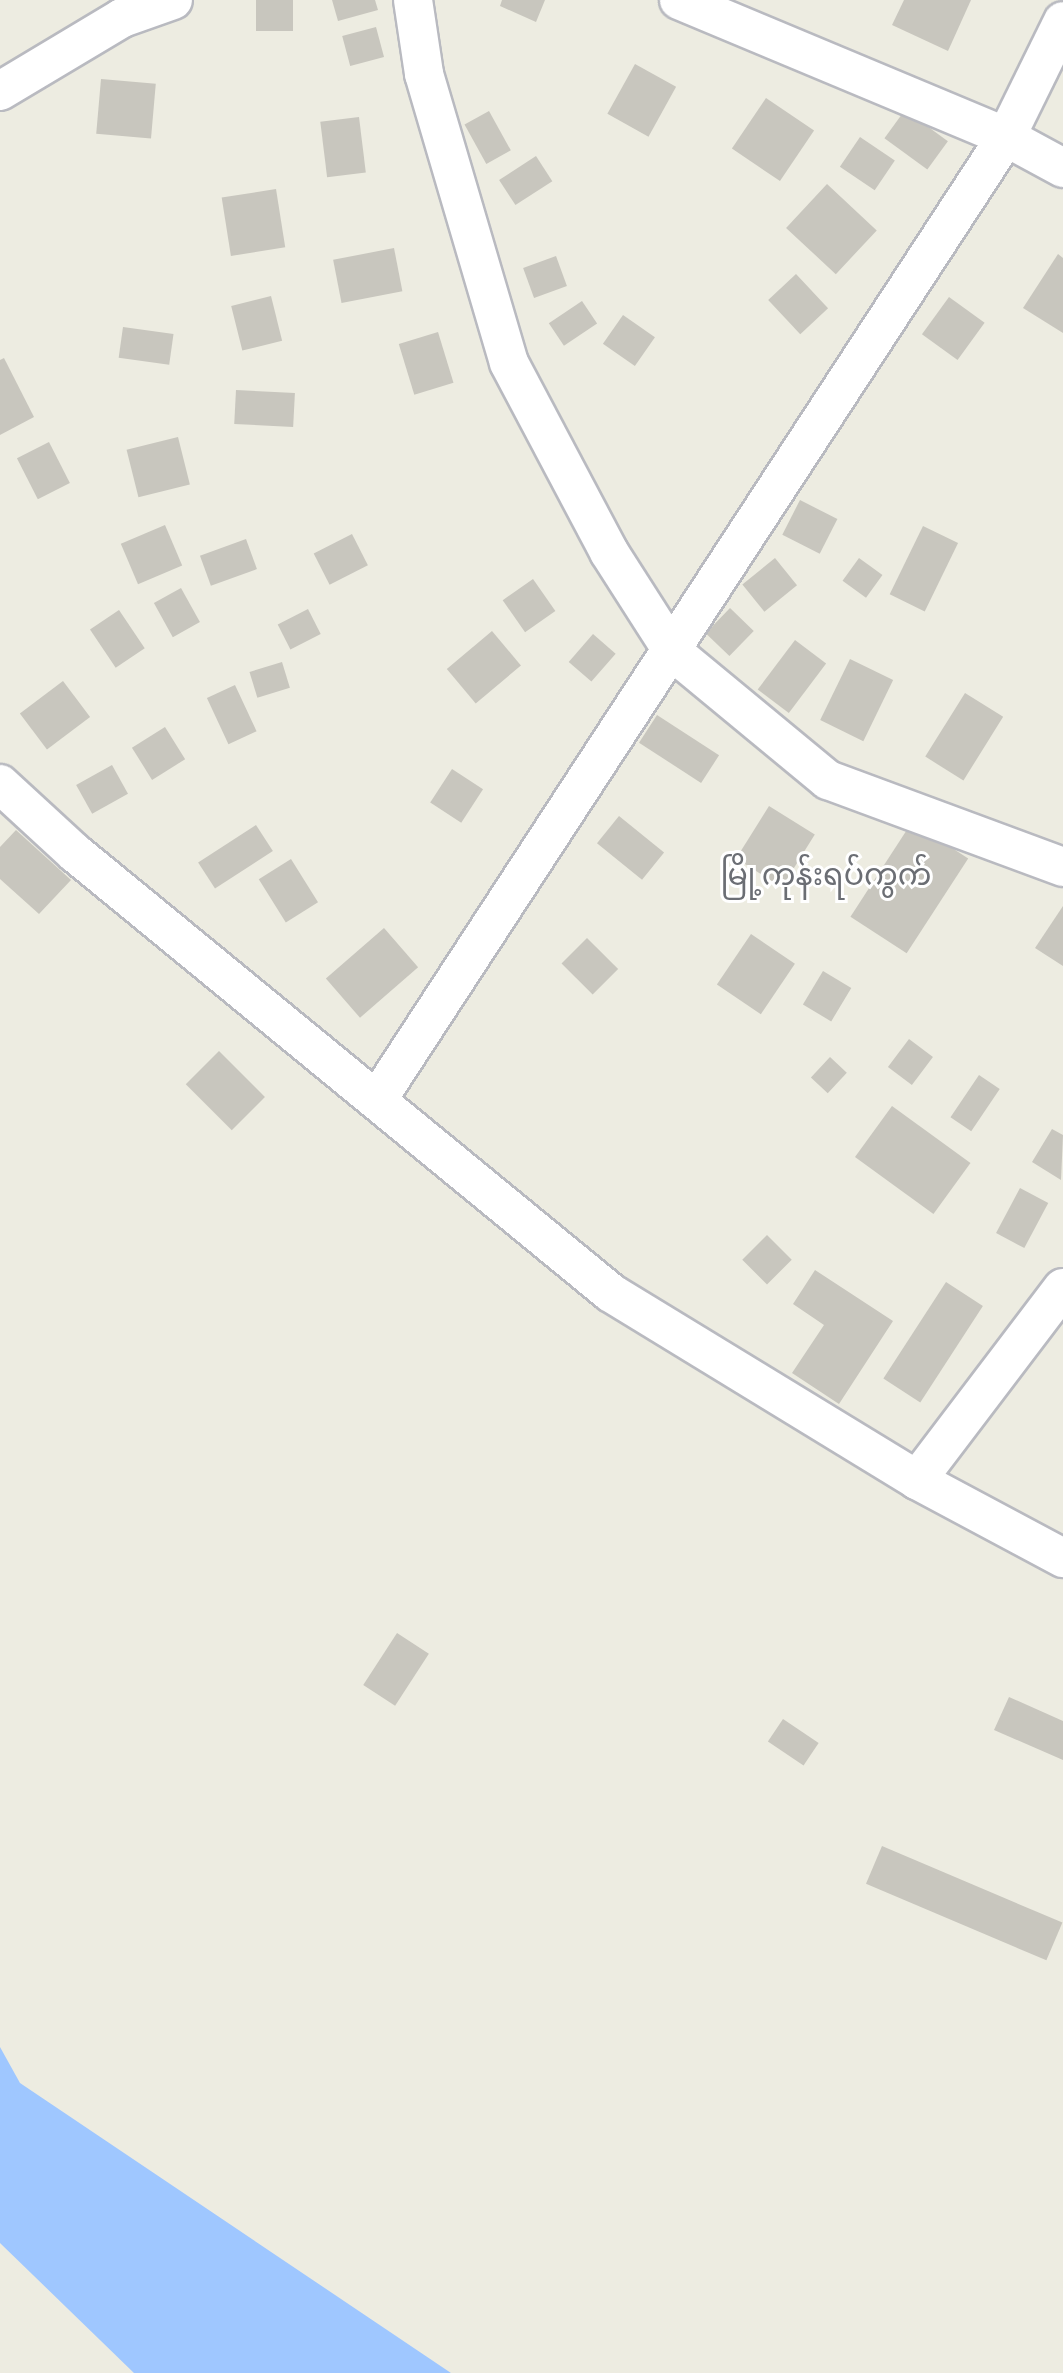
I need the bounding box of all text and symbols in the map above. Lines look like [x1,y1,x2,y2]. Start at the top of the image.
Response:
district label: မြို့ကုန်းရပ်ကွက် [721,857,931,893]

